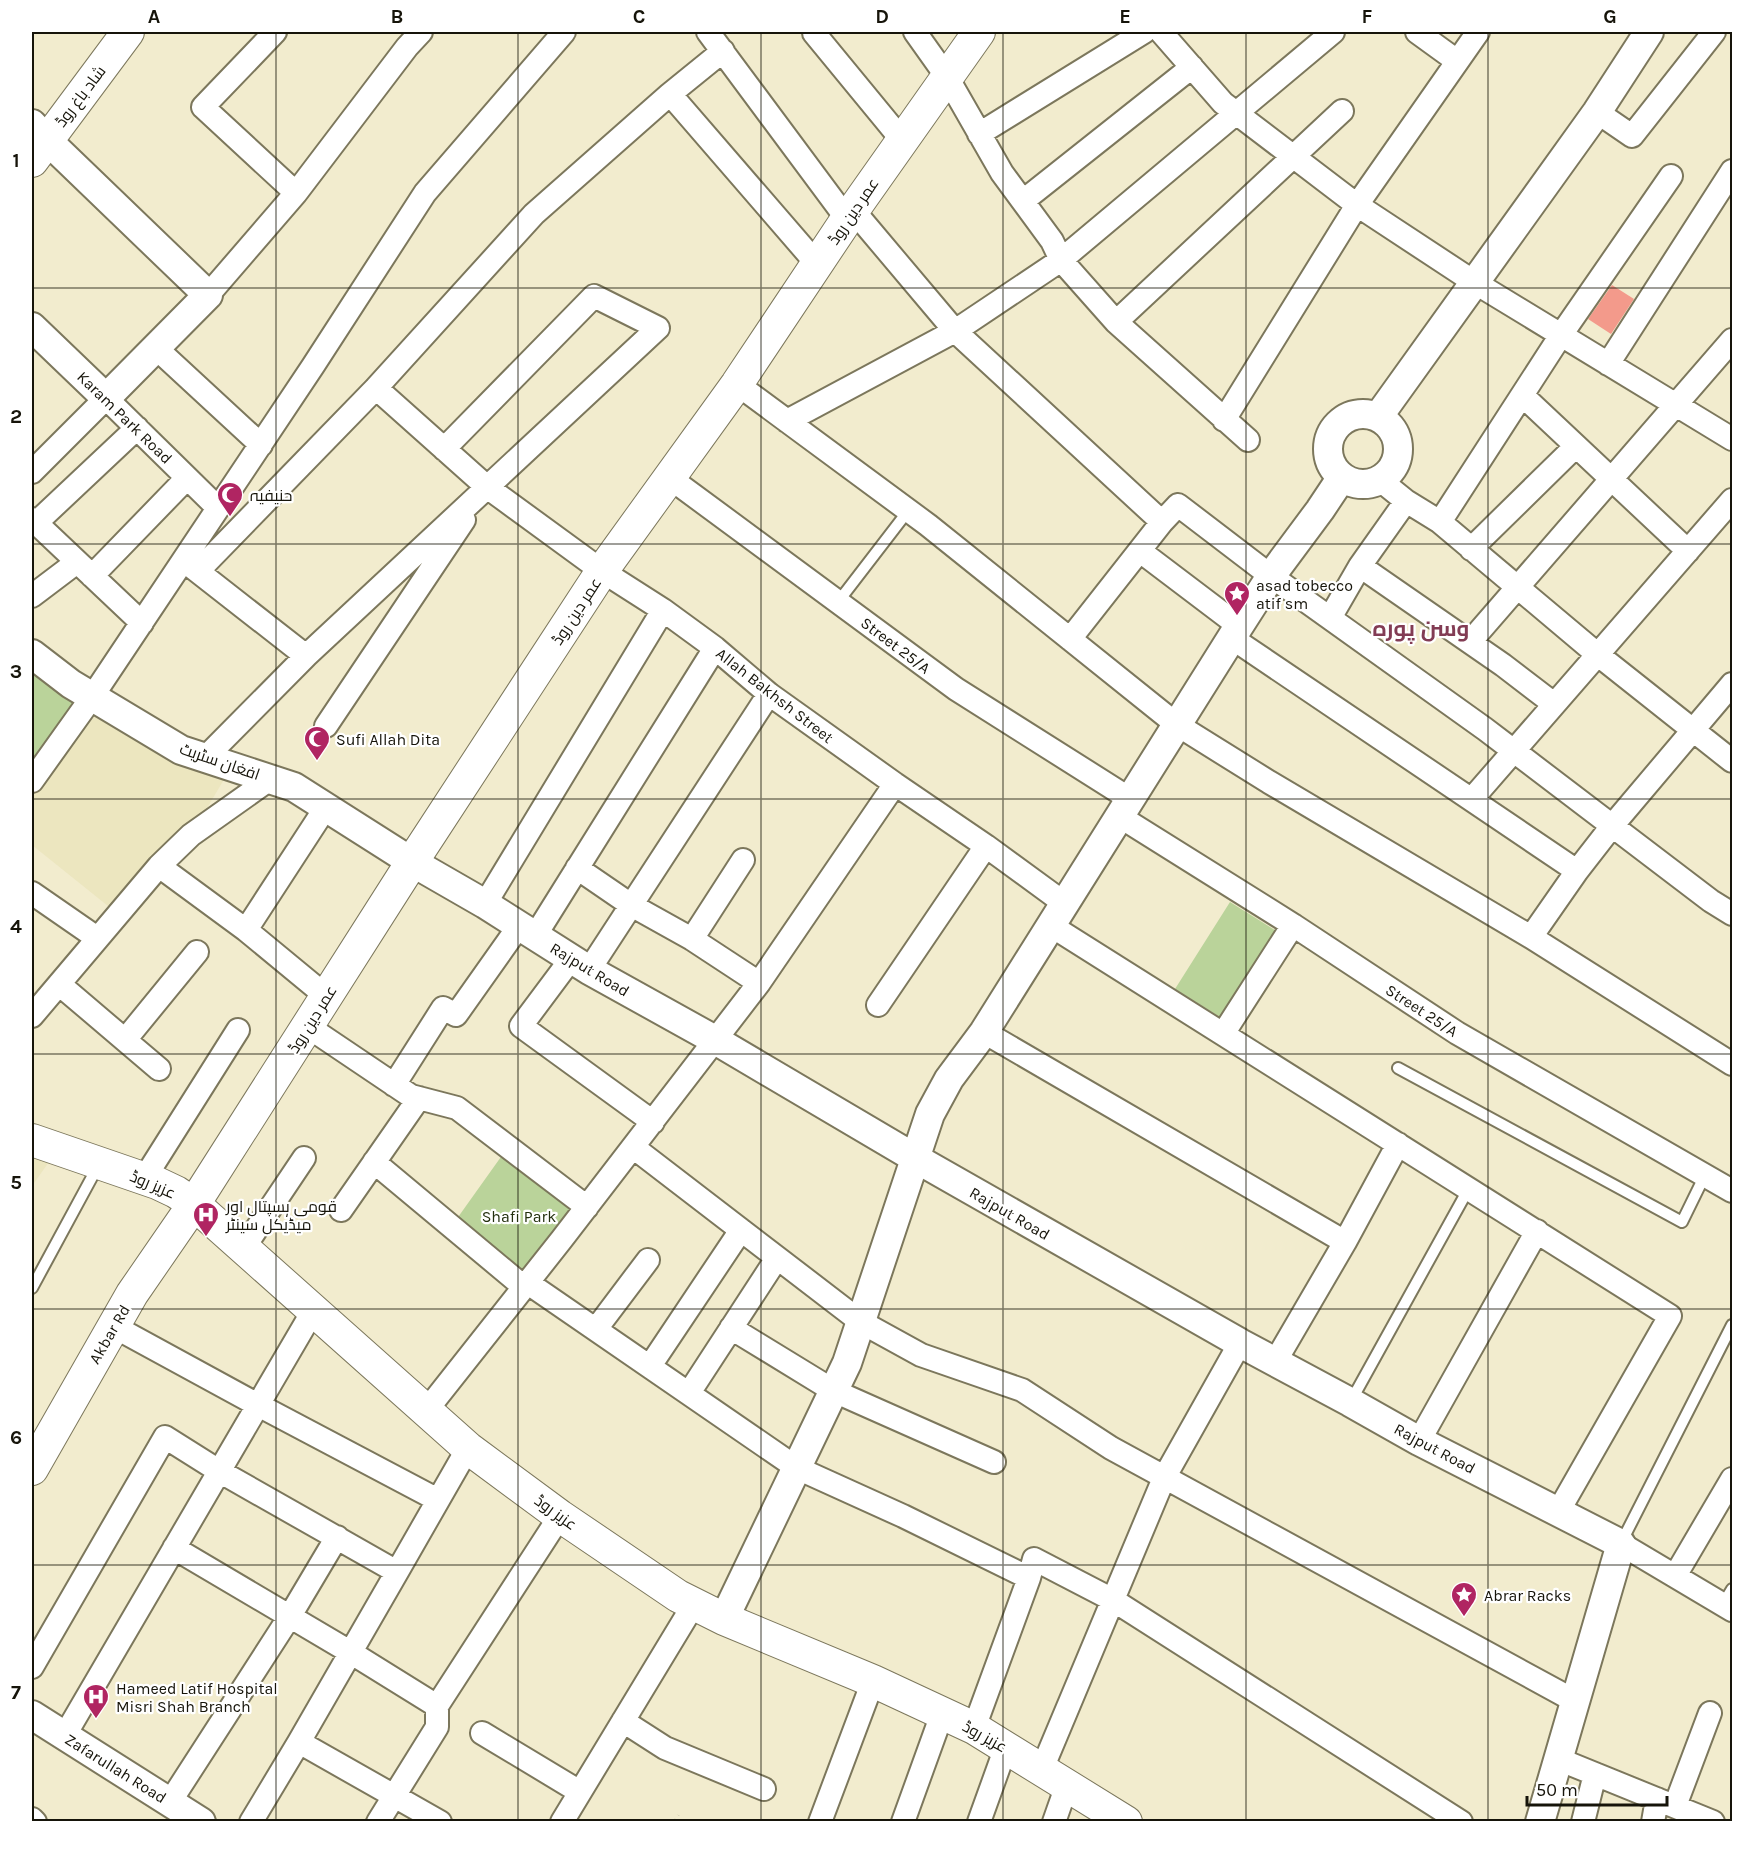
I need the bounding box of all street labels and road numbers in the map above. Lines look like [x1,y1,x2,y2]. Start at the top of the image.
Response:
street label: شاد باغ روڈ [51,62,111,132]
street label: عمر دین روڈ [824,174,884,249]
street label: Karam Park Road [73,367,176,468]
street label: عمر دین روڈ [548,574,606,649]
street label: Street 25/A [857,613,934,678]
street label: Allah Bakhsh Street [712,644,837,747]
street label: افغان سٹریٹ [177,739,262,785]
street label: Rajput Road [547,938,633,1001]
street label: Street 25/A [1382,980,1461,1041]
street label: عمر دین روڈ [284,982,342,1057]
street label: عزیز روڈ [127,1166,179,1203]
street label: Rajput Road [966,1183,1053,1244]
street label: Akbar Rd [85,1301,134,1367]
street label: Rajput Road [1391,1419,1479,1478]
street label: عزیز روڈ [531,1491,581,1534]
street label: عزیز روڈ [959,1717,1010,1756]
street label: Zafarullah Road [61,1730,170,1807]

